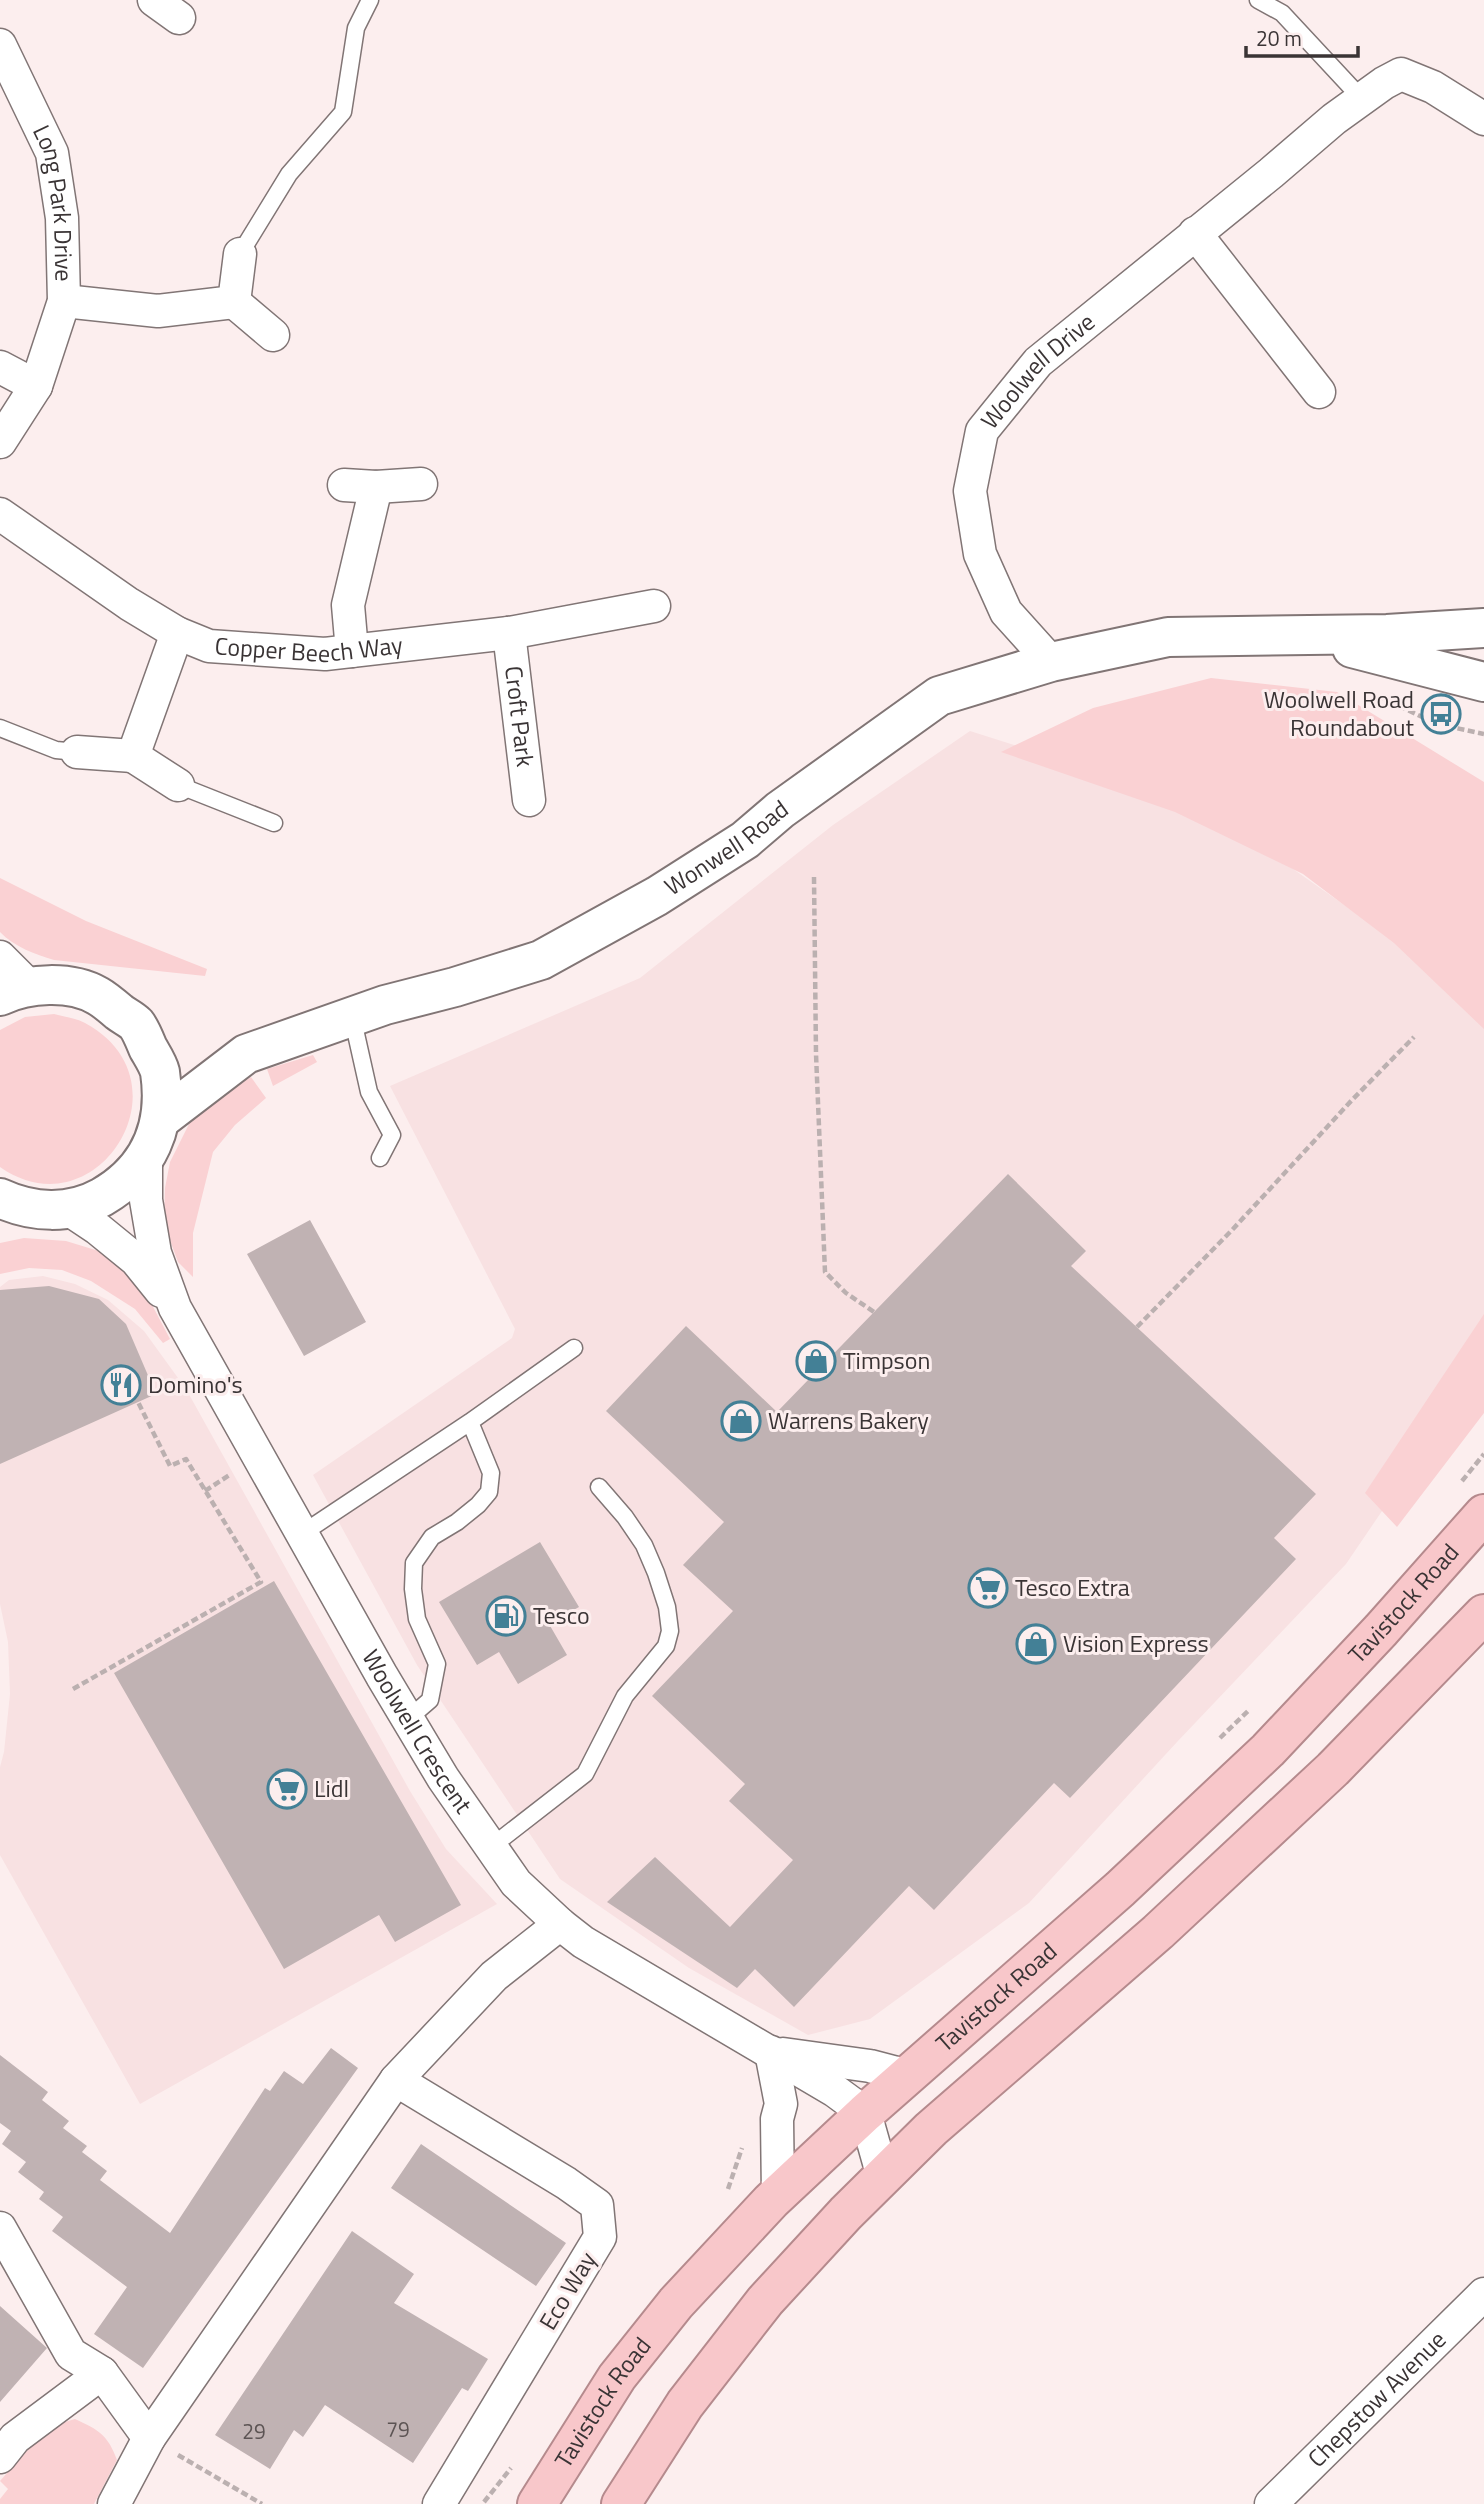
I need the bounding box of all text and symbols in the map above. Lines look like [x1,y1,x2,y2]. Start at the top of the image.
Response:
scale bar [1246,14,1358,58]
text: 20 m [1256,22,1302,54]
street label: Long Park Drive [24,119,83,282]
street label: Woolwell Drive [971,304,1102,436]
street label: Copper Beech Way [214,626,405,671]
street label: Croft Park [496,664,544,769]
place label: Woolwell Road Roundabout [1264,681,1415,745]
bus stop icon: Woolwell Road Roundabout [1420,693,1462,735]
street label: Wonwell Road [657,791,795,904]
shop icon: Timpson [795,1340,837,1382]
place label: Timpson [843,1342,930,1378]
restaurant icon: Domino's [100,1364,142,1406]
place label: Domino's [148,1366,243,1402]
shop icon: Warrens Bakery [720,1400,762,1442]
place label: Warrens Bakery [768,1402,929,1438]
street label: Tavistock Road [1339,1535,1467,1671]
supermarket icon: Tesco Extra [967,1567,1009,1609]
place label: Tesco Extra [1015,1569,1130,1605]
fuel station icon: Tesco [485,1595,527,1637]
place label: Tesco [533,1597,590,1633]
shop icon: Vision Express [1015,1623,1057,1665]
place label: Vision Express [1063,1625,1209,1661]
street label: Woolwell Crescent [354,1643,482,1821]
supermarket icon: Lidl [266,1768,308,1810]
place label: Lidl [314,1770,349,1806]
street label: Tavistock Road [927,1933,1064,2060]
street label: Eco Way [530,2244,605,2336]
street label: Chepstow Avenue [1299,2322,1454,2475]
street label: Tavistock Road [545,2329,659,2474]
house number: 79 [386,2413,410,2445]
house number: 29 [242,2415,266,2447]

